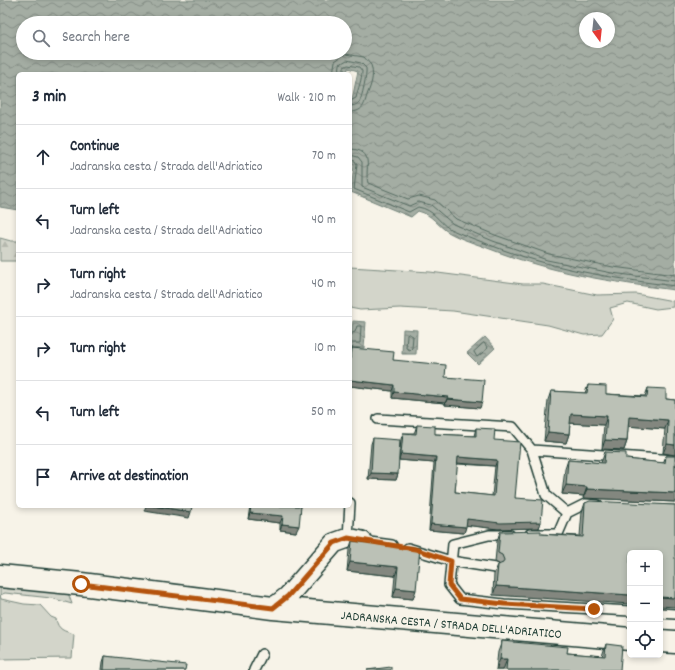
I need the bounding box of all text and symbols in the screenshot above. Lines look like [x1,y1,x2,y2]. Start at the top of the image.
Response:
north arrow [579,12,615,48]
search box [16,16,352,60]
icon: search [30,27,52,49]
text: Search here [62,27,130,49]
text: 3 min [32,86,66,110]
text: Walk · 210 m [278,89,336,108]
text: Continue [70,136,119,158]
icon: ahead [32,146,54,168]
text: 70 m [312,147,336,166]
text: Jadranska cesta / Strada dell'Adriatico [70,158,263,177]
text: Turn left [70,200,119,222]
icon: left [32,210,54,232]
text: 40 m [312,211,336,230]
text: Jadranska cesta / Strada dell'Adriatico [70,222,263,241]
text: Turn right [70,264,126,286]
icon: right [32,274,54,296]
text: 40 m [312,275,336,294]
text: Jadranska cesta / Strada dell'Adriatico [70,286,263,305]
icon: right [32,338,54,360]
text: Turn right [70,338,126,360]
text: 10 m [314,339,336,358]
icon: left [32,402,54,424]
text: Turn left [70,402,119,424]
text: 50 m [311,403,336,422]
icon: arrive [32,466,54,488]
text: Arrive at destination [70,466,188,488]
map controls [627,550,663,658]
button: + [627,550,663,586]
route start [72,575,90,593]
button: − [627,586,663,622]
route end [585,600,603,618]
street label: JADRANSKA CESTA / STRADA DELL'ADRIATICO [340,607,563,645]
button: locate [627,622,663,658]

